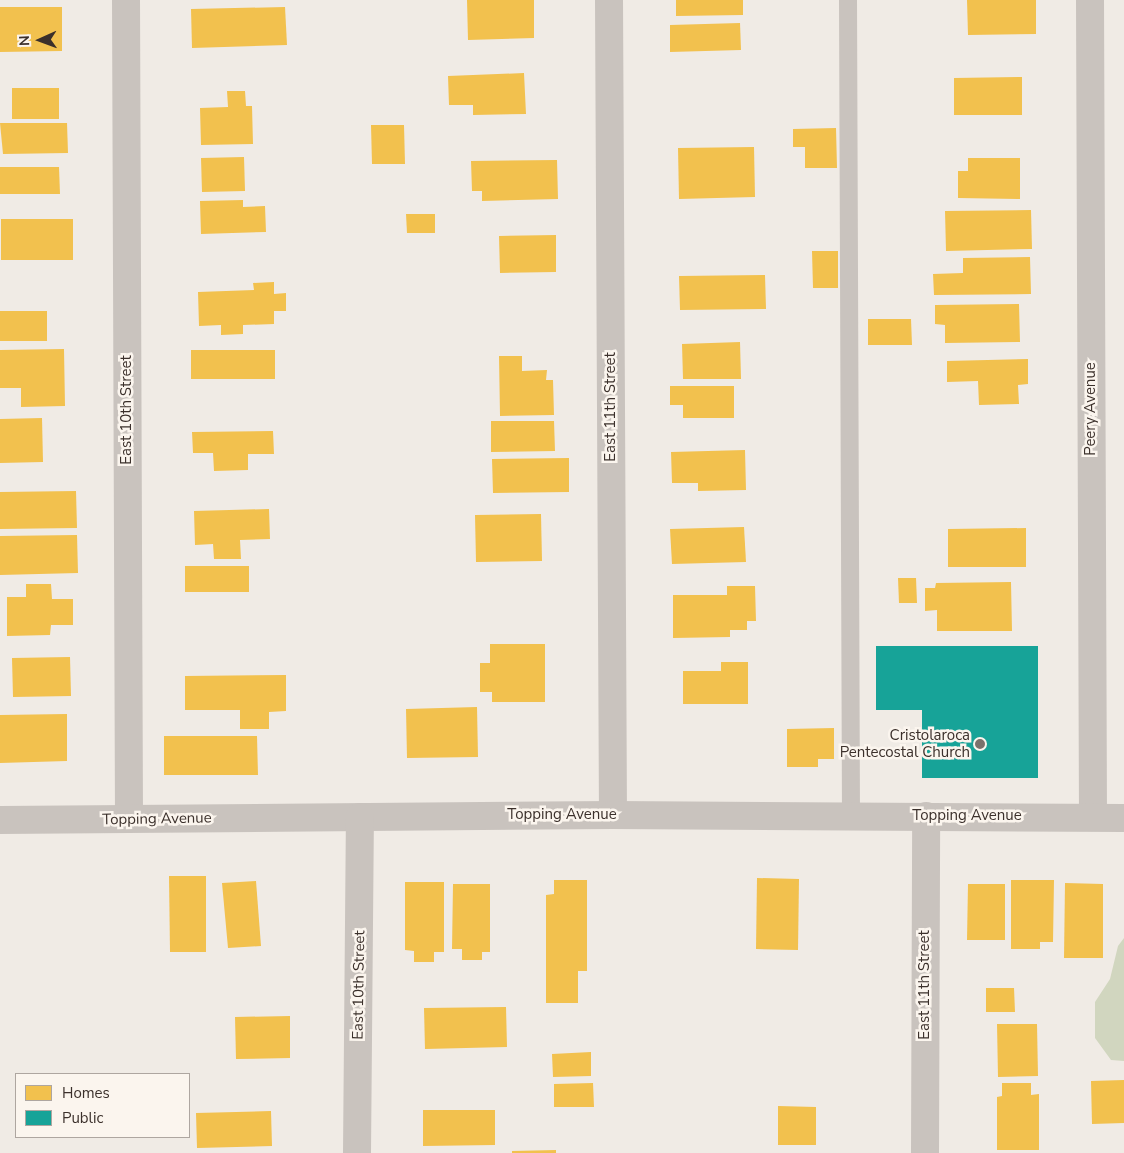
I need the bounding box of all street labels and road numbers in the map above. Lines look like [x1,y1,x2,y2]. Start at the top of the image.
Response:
street label: East 11th Street [602,352,620,462]
street label: East 10th Street [118,355,136,465]
street label: Peery Avenue [1082,362,1100,456]
street label: Topping Avenue [507,806,617,824]
street label: Topping Avenue [912,807,1022,825]
street label: Topping Avenue [102,809,212,829]
street label: East 10th Street [349,930,369,1040]
street label: East 11th Street [916,930,934,1040]

